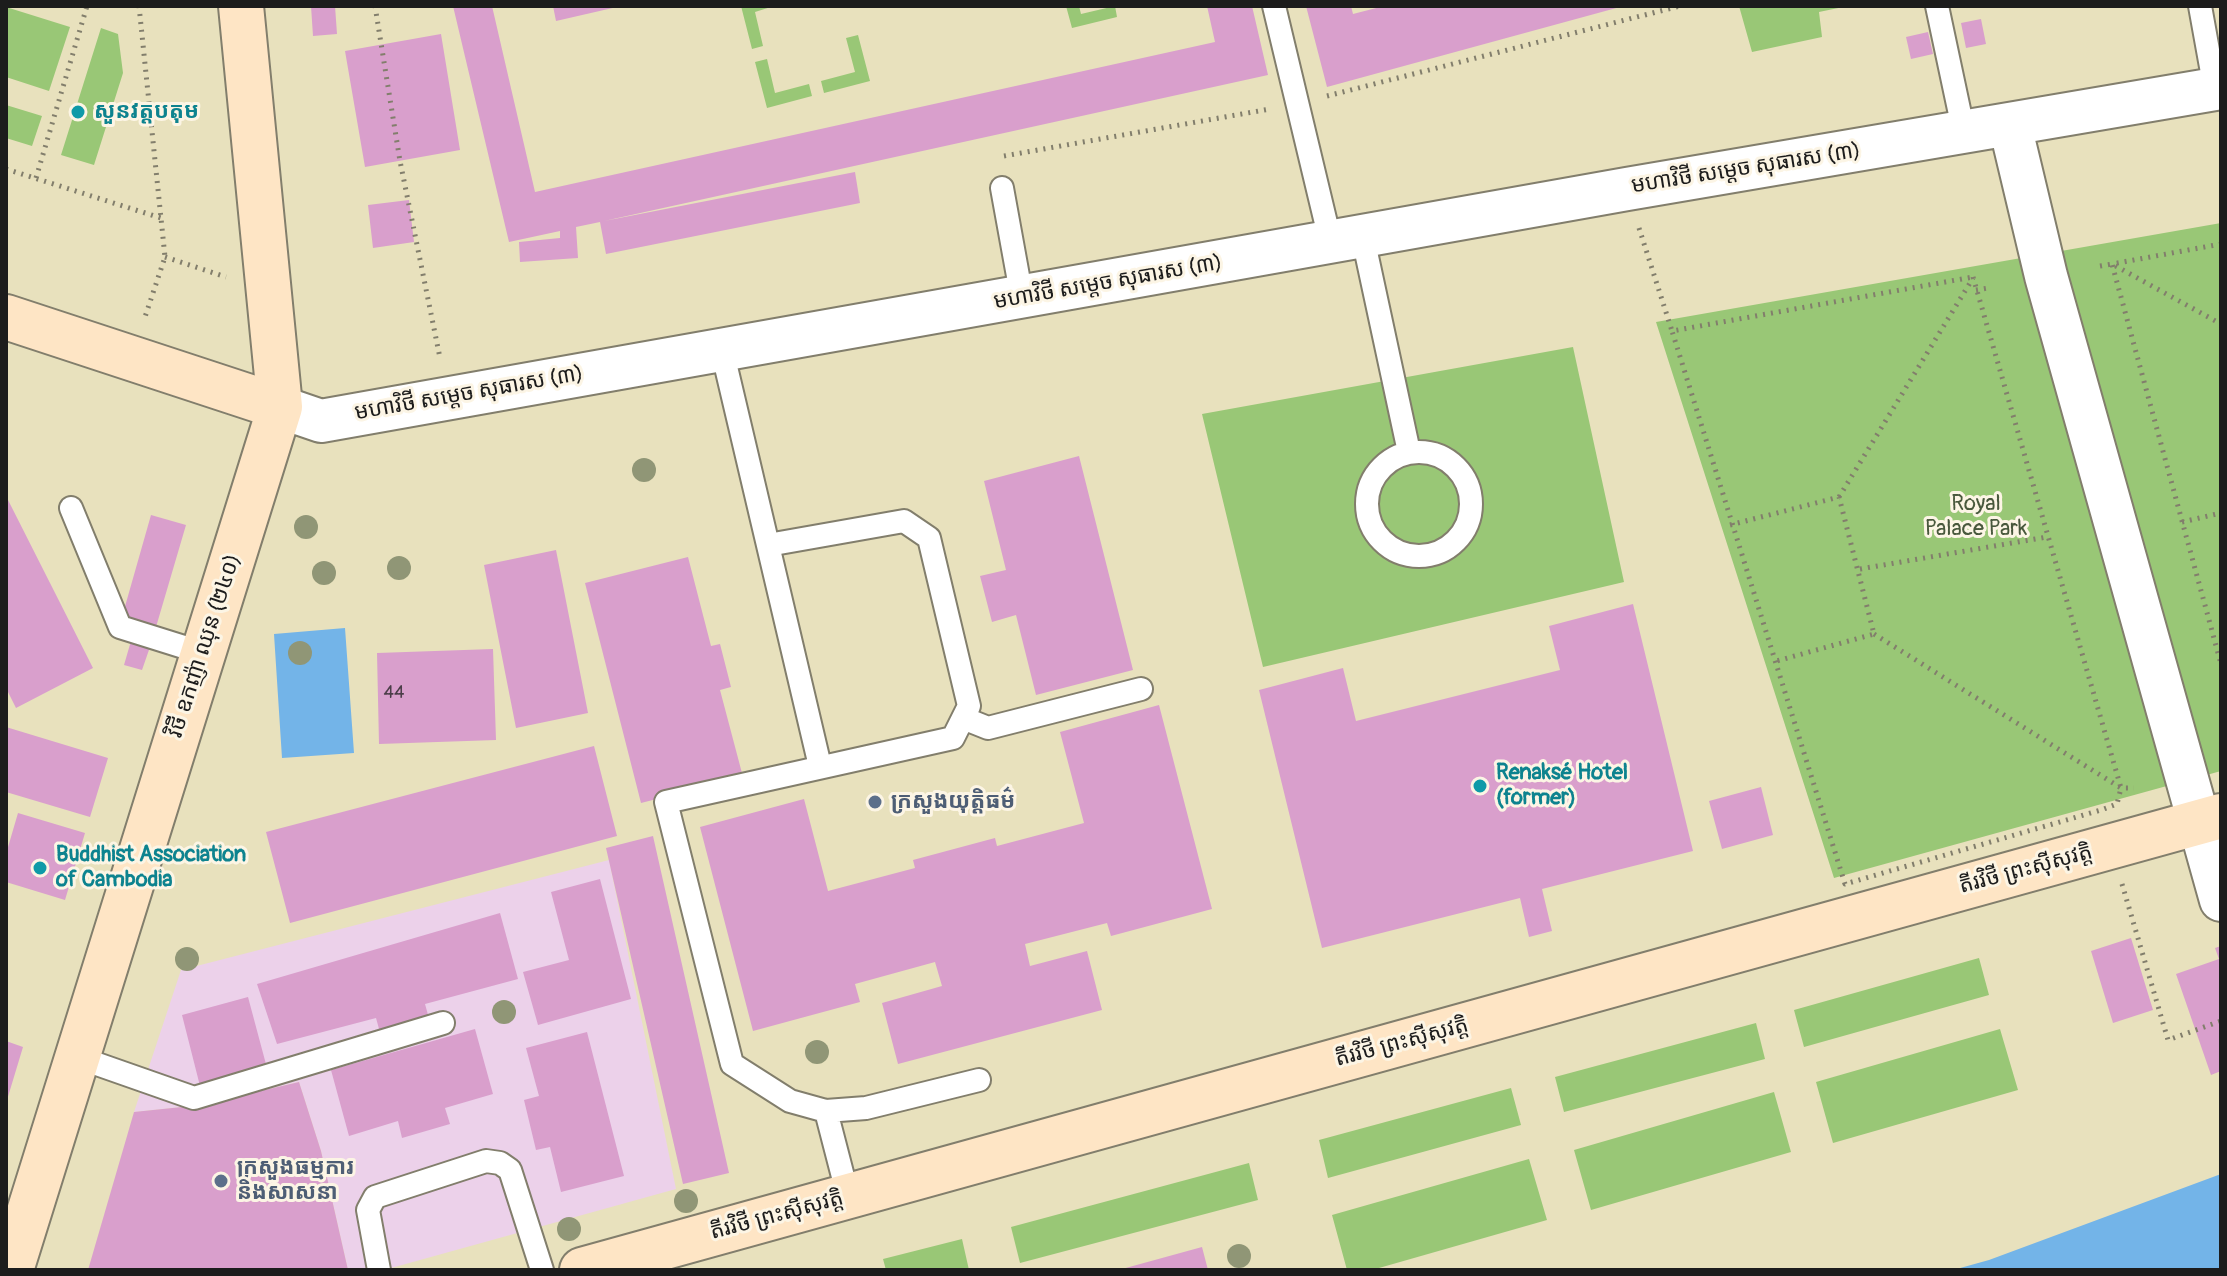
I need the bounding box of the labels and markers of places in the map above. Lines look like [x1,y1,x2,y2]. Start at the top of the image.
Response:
place label: សួនវត្តបតុម [94,99,199,125]
marker: សួនវត្តបតុម [69,103,87,121]
place label: Renaksé Hotel (former) [1496,760,1628,812]
marker: Renaksé Hotel (former) [1471,777,1489,795]
place label: ក្រសួងយុត្ដិធម៌ [891,789,1015,815]
marker: ក្រសួងយុត្ដិធម៌ [866,793,884,811]
place label: Buddhist Association of Cambodia [56,842,246,894]
marker: Buddhist Association of Cambodia [31,859,49,877]
place label: ក្រសួងធម្មការ និងសាសនា [237,1155,354,1206]
marker: ក្រសួងធម្មការ និងសាសនា [212,1172,230,1190]

